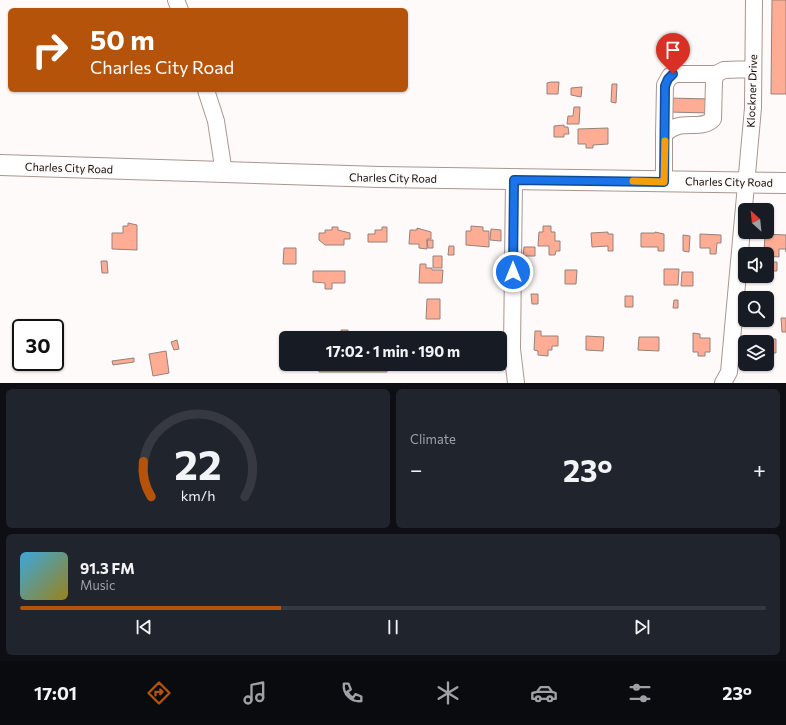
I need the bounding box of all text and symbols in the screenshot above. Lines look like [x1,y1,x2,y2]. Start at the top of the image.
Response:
text: 50 m [90,22,155,56]
icon: right [24,24,76,76]
pin [656,33,690,74]
icon: arrive [662,39,684,61]
street label: Klockner Drive [744,54,759,128]
text: Charles City Road [90,56,234,78]
street label: Charles City Road [25,159,113,176]
street label: Charles City Road [349,170,437,185]
street label: Charles City Road [685,174,773,189]
north arrow [738,203,774,239]
map controls [738,203,774,371]
button: sound [738,247,774,283]
position arrow [492,251,534,293]
button: search [738,291,774,327]
speed limit sign: 30 [12,319,64,371]
button: layers [738,335,774,371]
text: 17:02 · 1 min · 190 m [326,342,460,360]
text: Climate [410,431,456,447]
text: 22 [174,437,222,488]
text: 23° [563,451,613,488]
text: − [410,456,423,483]
text: + [753,456,766,483]
text: km/h [181,485,215,503]
text: 91.3 FM [80,559,135,577]
text: Music [80,577,115,593]
icon: previous [133,616,155,638]
icon: pause [382,616,404,638]
icon: next [631,616,653,638]
icon: directions [145,679,173,707]
icon: music [241,679,269,707]
icon: phone [338,679,366,707]
icon: climate [434,679,462,707]
icon: car [530,679,558,707]
icon: filters [626,679,654,707]
text: 17:01 [34,682,77,704]
text: 23° [722,682,752,704]

